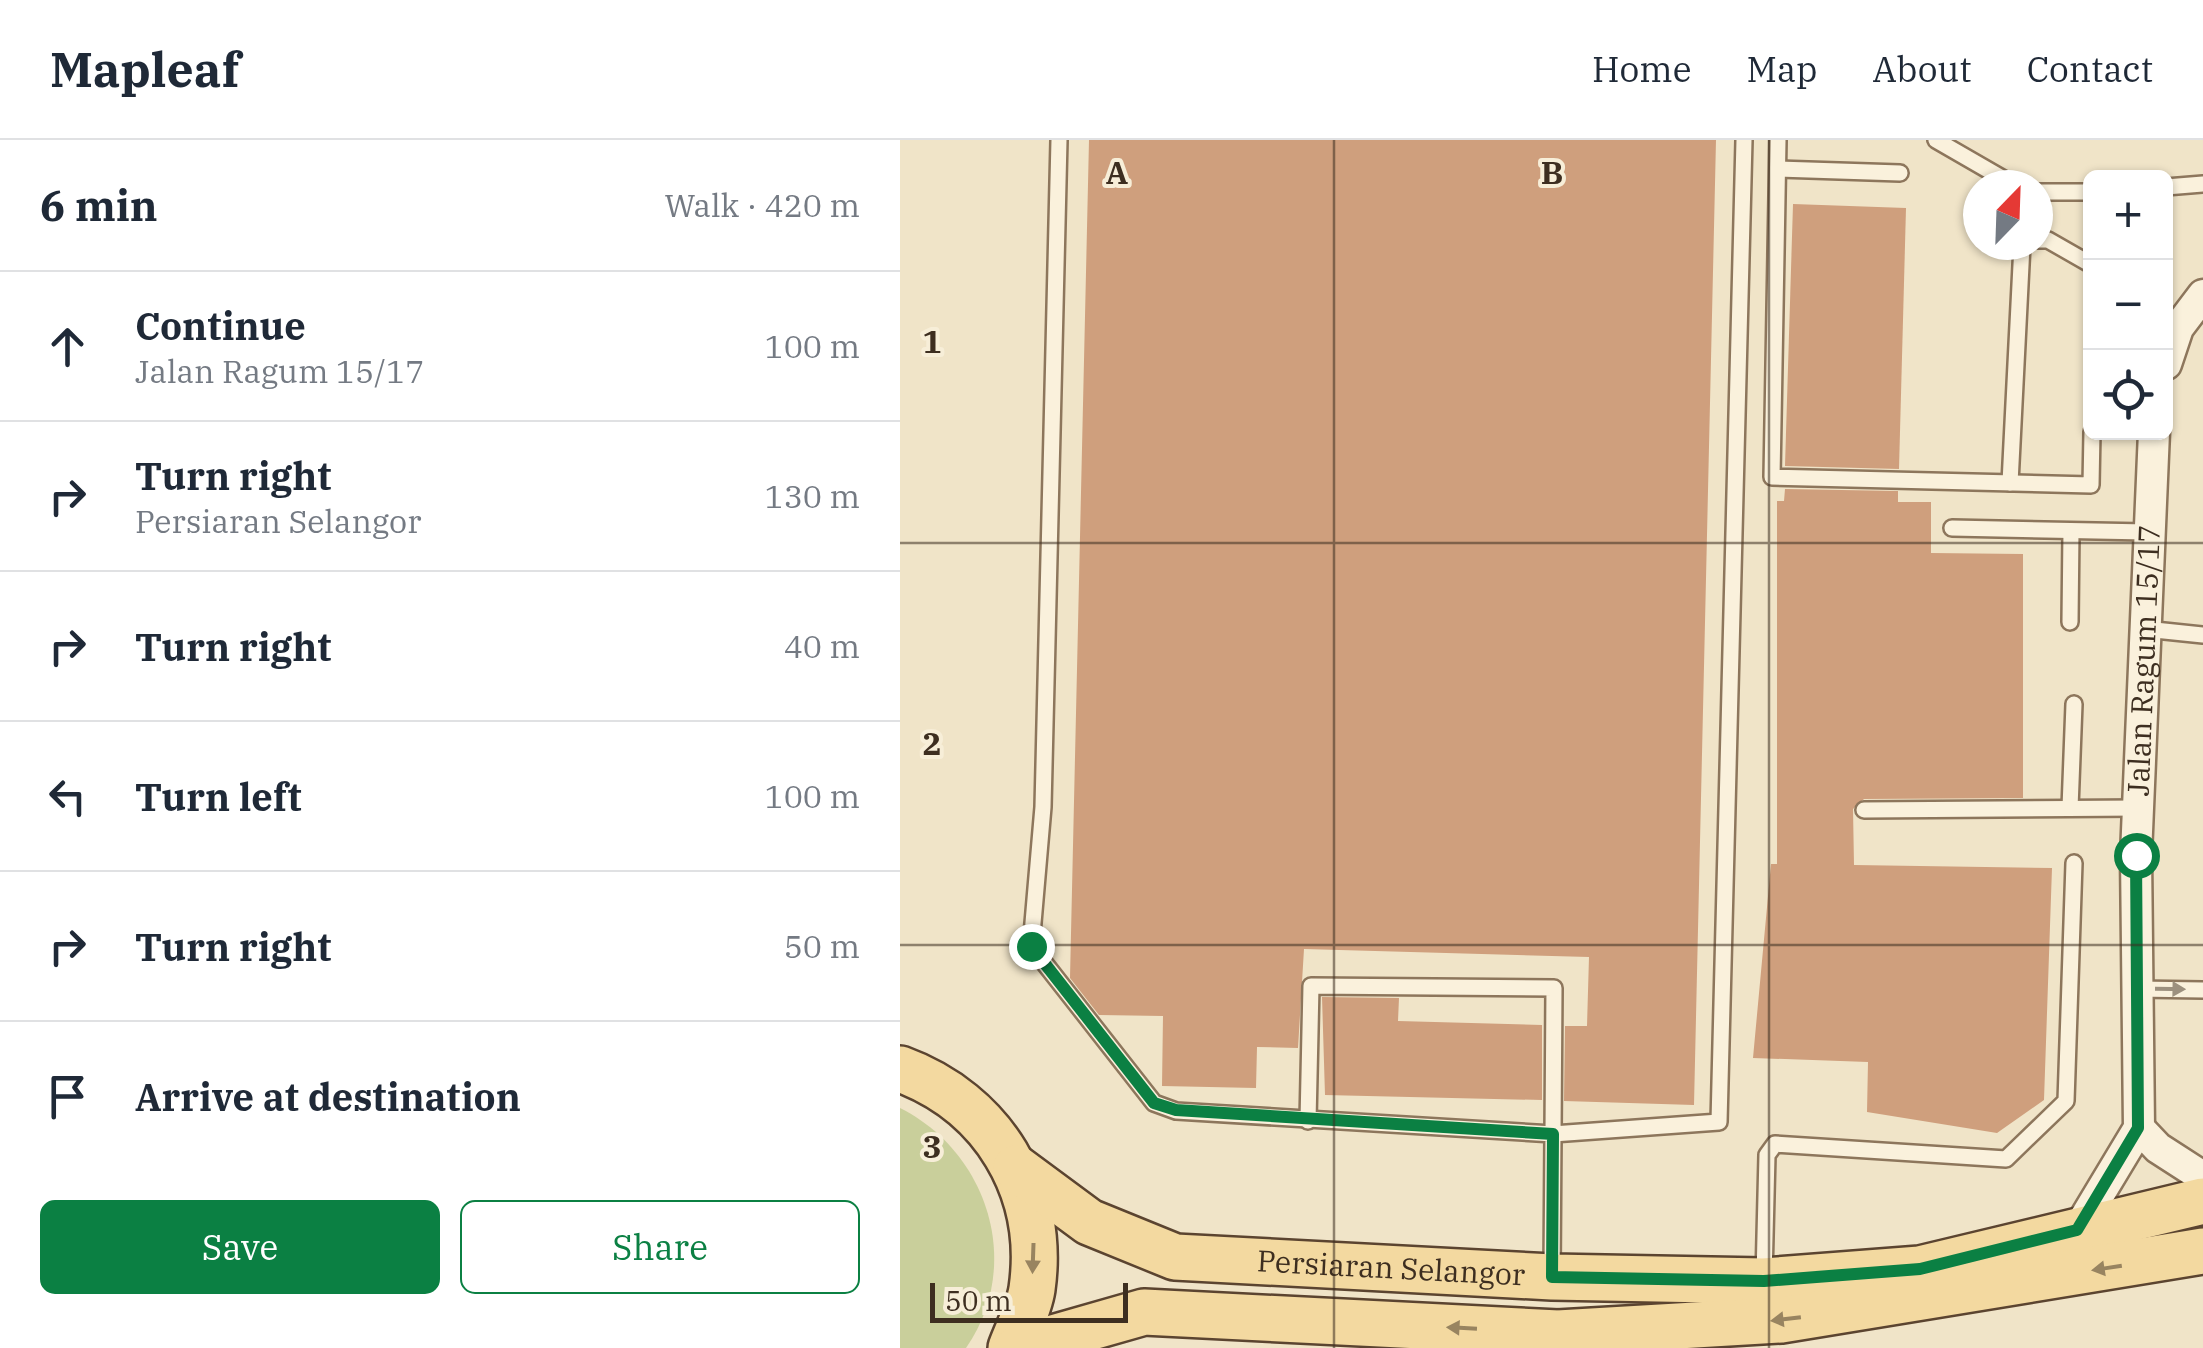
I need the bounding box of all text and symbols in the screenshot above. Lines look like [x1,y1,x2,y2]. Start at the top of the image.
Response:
text: Mapleaf [50,38,240,100]
text: Home [1592,46,1691,92]
text: Map [1746,46,1818,92]
text: About [1873,46,1972,92]
text: Contact [2027,46,2153,92]
text: A [1106,151,1128,193]
text: B [1541,151,1563,193]
north arrow [1963,170,2053,260]
map controls [2083,170,2173,440]
button: + [2083,170,2173,260]
text: 6 min [40,178,158,233]
text: Walk · 420 m [664,184,860,226]
button: − [2083,260,2173,350]
text: Continue [135,301,306,350]
icon: ahead [40,319,95,374]
text: 1 [922,320,942,362]
text: 100 m [764,325,860,367]
text: Jalan Ragum 15/17 [135,350,424,392]
button: locate [2083,350,2173,440]
text: Turn right [135,451,331,500]
icon: right [40,469,95,524]
text: 130 m [764,475,860,517]
text: Persiaran Selangor [135,500,421,542]
street label: Jalan Ragum 15/17 [2118,524,2168,797]
icon: right [40,619,95,674]
text: Turn right [135,622,331,671]
text: 40 m [784,625,860,667]
text: 2 [922,722,942,764]
icon: left [40,769,95,824]
text: Turn left [135,772,302,821]
text: 100 m [764,775,860,817]
route start [2114,833,2160,879]
icon: right [40,919,95,974]
text: Turn right [135,922,331,971]
route end [1009,924,1055,970]
text: 50 m [784,925,860,967]
one-way arrow [2155,982,2187,998]
icon: arrive [40,1069,95,1124]
text: Arrive at destination [135,1072,521,1121]
text: 3 [922,1125,942,1167]
button: Save [40,1200,440,1294]
button: Share [460,1200,860,1294]
street label: Persiaran Selangor [1256,1240,1526,1294]
one-way arrow [1024,1243,1040,1275]
one-way arrow [2091,1261,2122,1276]
scale bar [930,1278,1128,1322]
text: 50 m [945,1282,1012,1319]
one-way arrow [1770,1311,1801,1327]
one-way arrow [1445,1320,1477,1336]

